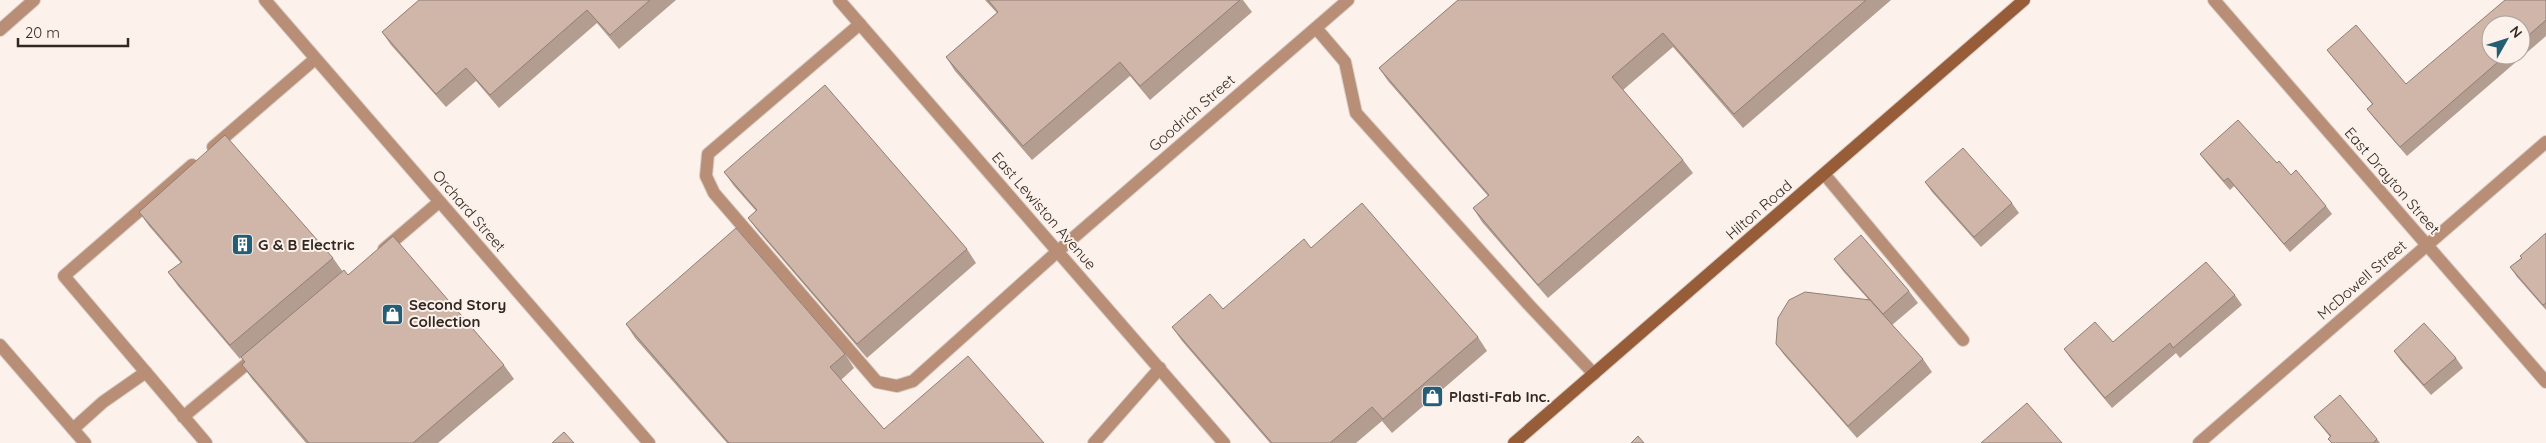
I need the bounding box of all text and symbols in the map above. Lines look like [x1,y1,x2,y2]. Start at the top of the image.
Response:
scale bar [18,15,128,47]
north arrow [2481,15,2531,65]
text: N [2506,22,2526,41]
text: 20 m [25,23,60,42]
street label: Goodrich Street [1145,70,1239,155]
street label: East Drayton Street [2341,123,2444,238]
street label: East Lewiston Avenue [988,148,1101,273]
street label: Orchard Street [429,166,510,255]
street label: Hilton Road [1722,176,1796,244]
building icon: G & B Electric [230,233,254,257]
place label: G & B Electric [258,235,355,254]
street label: McDowell Street [2313,236,2410,323]
place label: Second Story Collection [409,295,506,331]
shop icon: Second Story Collection [381,302,405,326]
shop icon: Plasti-Fab Inc. [1421,385,1445,409]
place label: Plasti-Fab Inc. [1449,387,1550,406]

